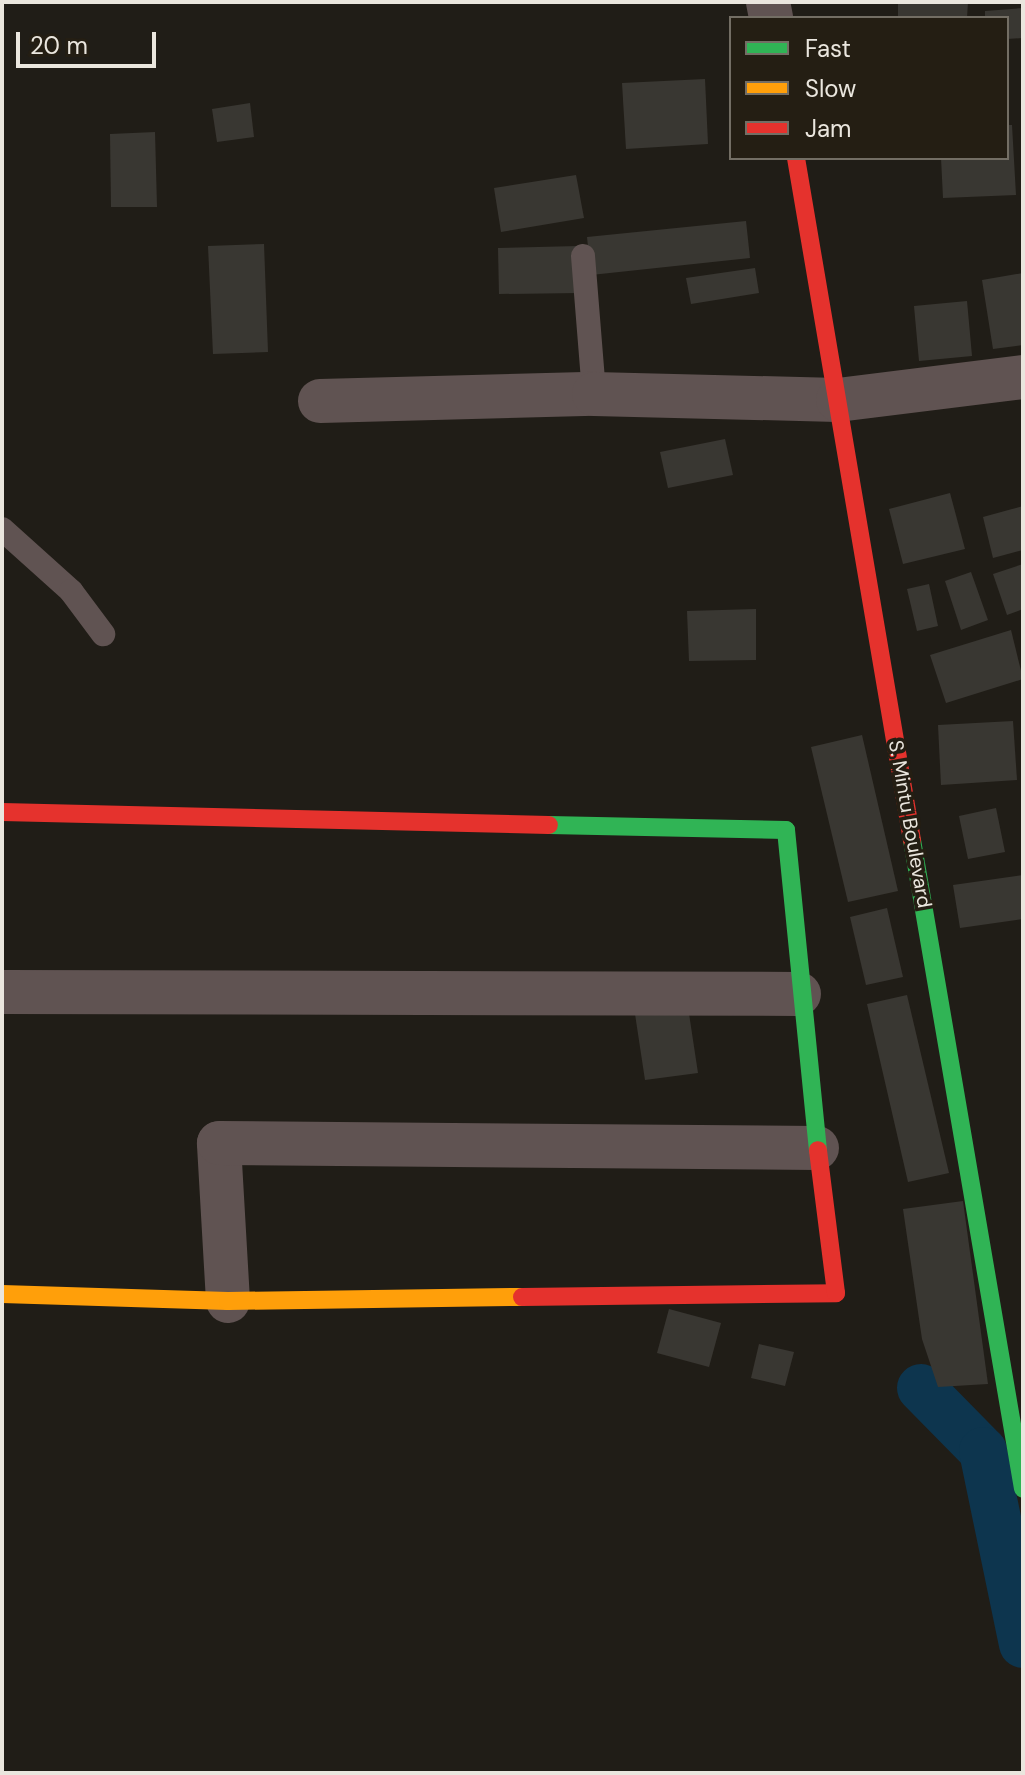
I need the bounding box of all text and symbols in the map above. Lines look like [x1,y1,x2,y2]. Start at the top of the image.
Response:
scale bar [20,16,160,66]
legend [729,16,1009,160]
text: 20 m [30,30,88,61]
text: Fast [805,33,851,64]
text: Slow [805,73,856,104]
text: Jam [805,113,851,144]
street label: S. Mintu Boulevard [883,738,937,910]

